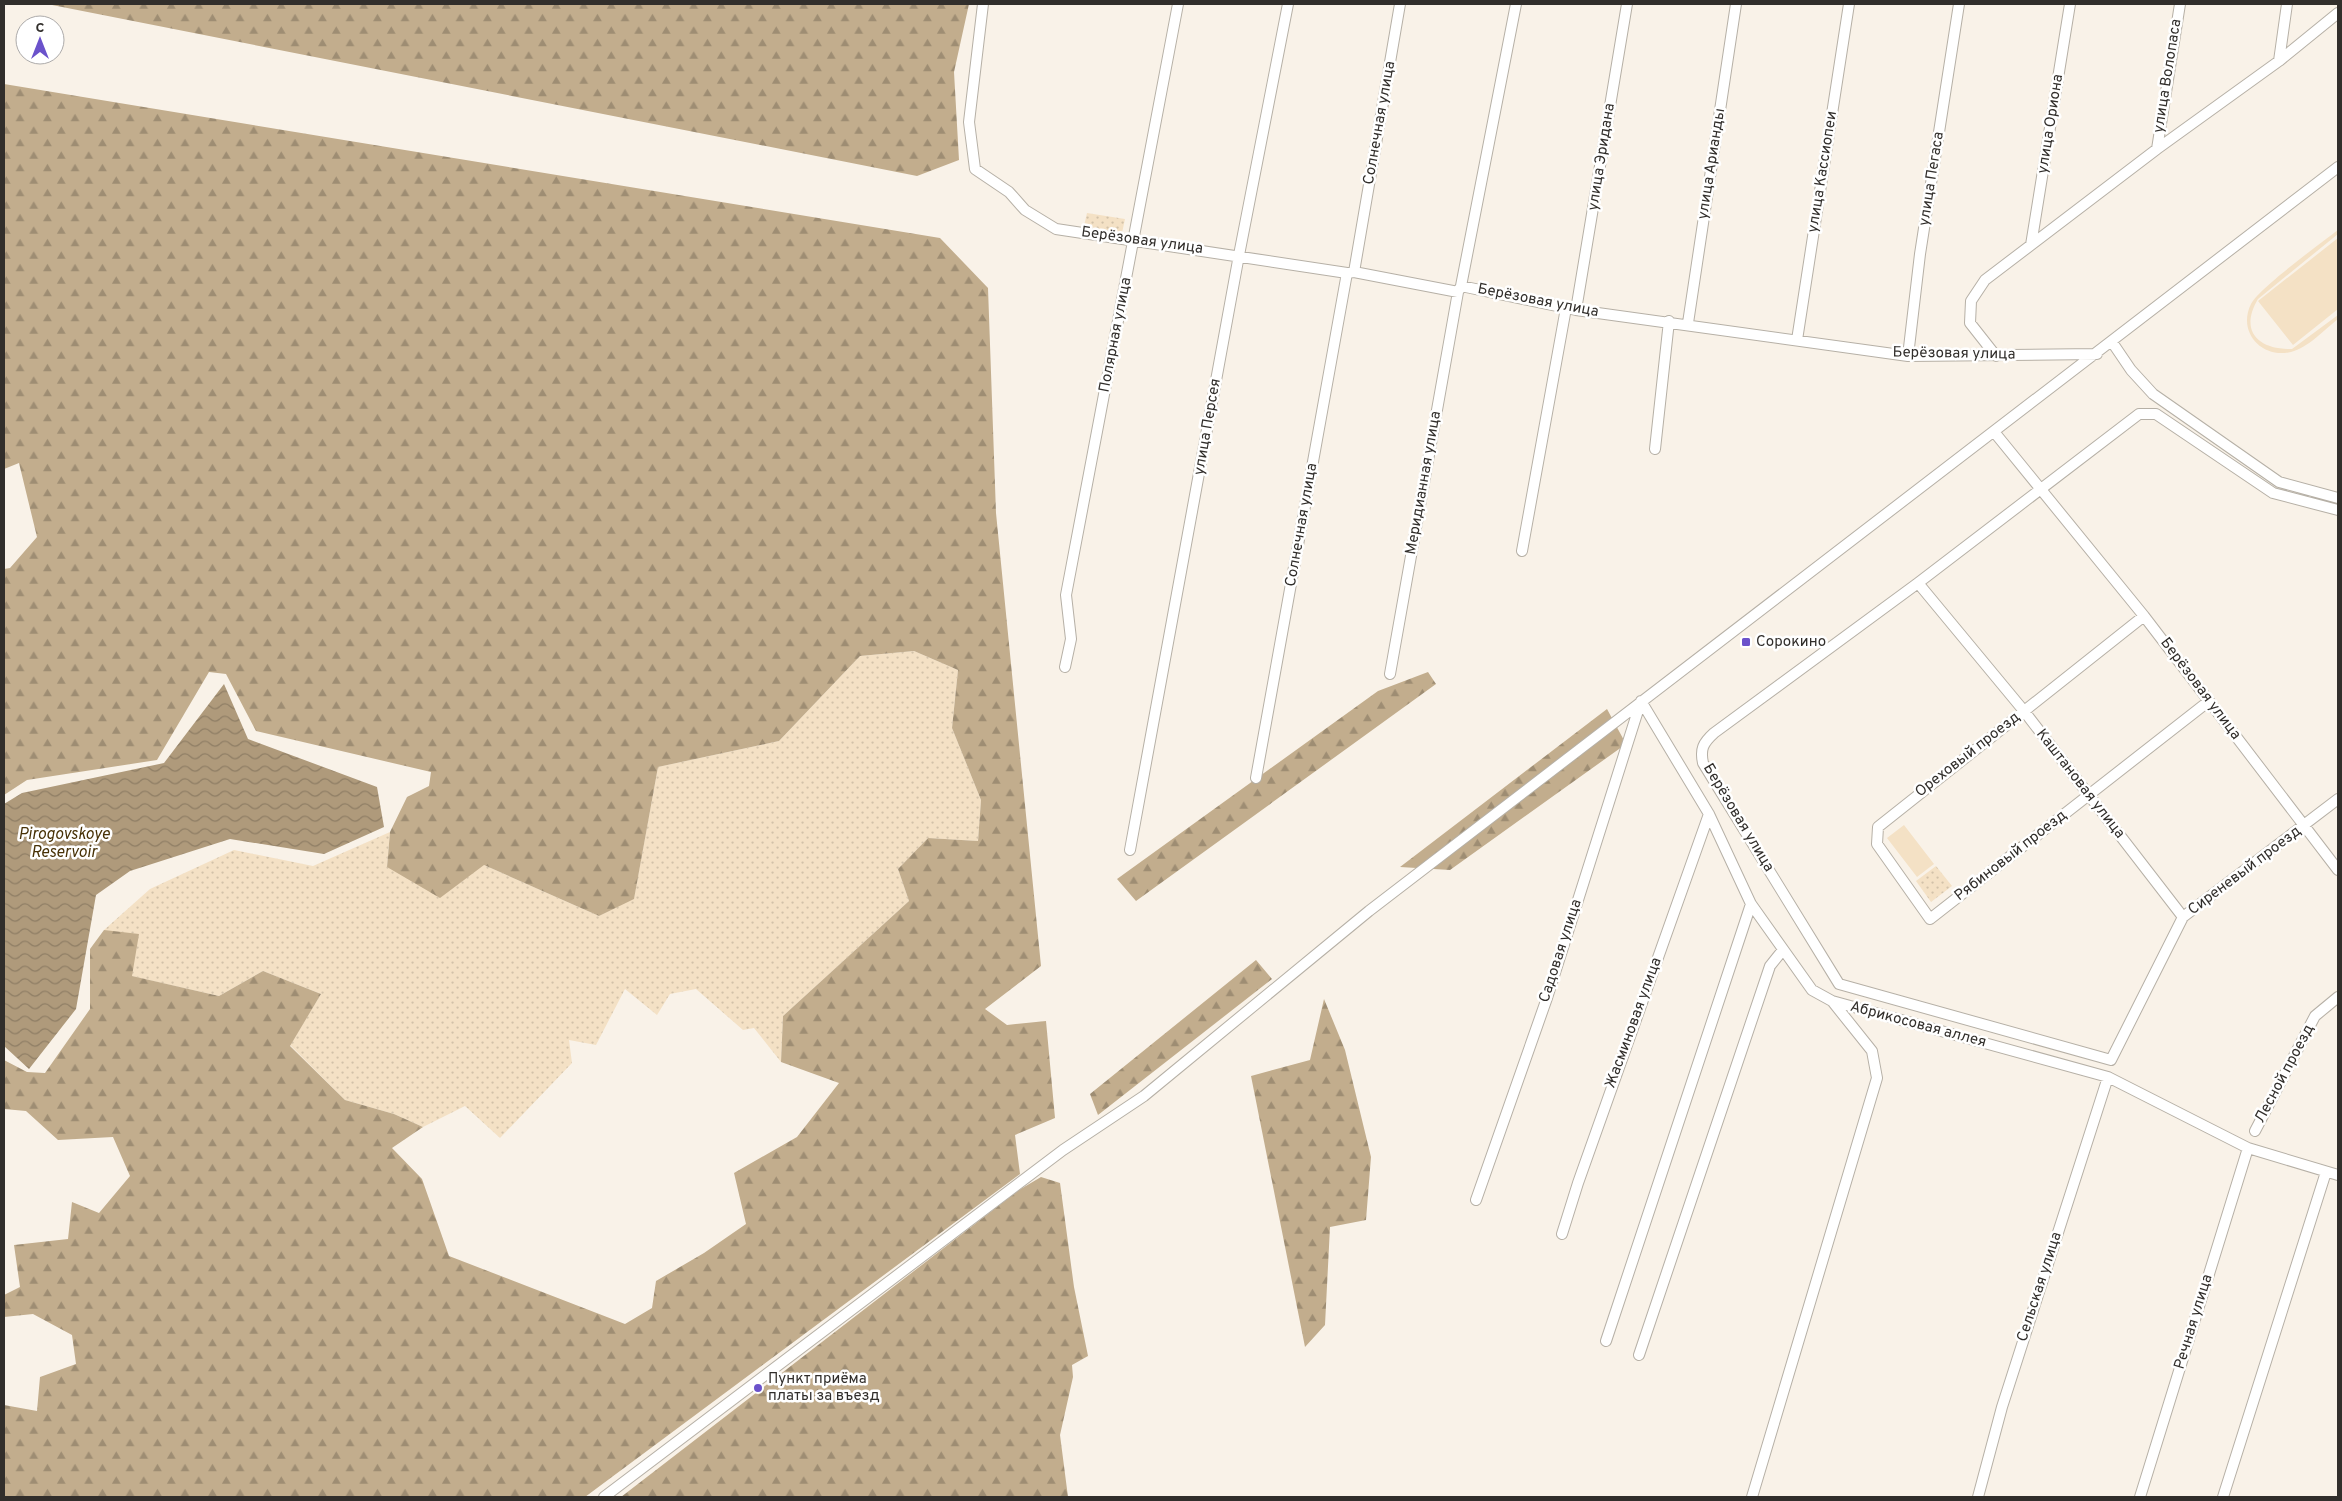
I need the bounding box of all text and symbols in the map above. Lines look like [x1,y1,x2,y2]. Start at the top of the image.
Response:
north arrow [15,15,65,65]
street label: улица Волопаса [2150,18,2186,134]
text: С [36,20,45,37]
street label: Солнечная улица [1360,60,1400,186]
street label: улица Ориона [2034,73,2068,175]
street label: улица Эридана [1584,102,1620,212]
street label: улица Арианды [1694,107,1730,221]
street label: улица Кассиопеи [1804,110,1842,234]
street label: улица Пегаса [1915,131,1949,227]
street label: Берёзовая улица [1080,223,1204,259]
street label: Полярная улица [1096,276,1136,394]
street label: Берёзовая улица [1476,280,1600,322]
street label: Берёзовая улица [1892,343,2016,365]
street label: улица Персея [1190,377,1226,477]
street label: Меридианная улица [1402,410,1446,556]
street label: Солнечная улица [1282,462,1322,588]
place label: Сорокино [1756,633,1826,652]
street label: Берёзовая улица [2155,634,2245,744]
marker: Сорокино [1740,636,1752,648]
street label: Ореховый проезд [1912,708,2024,802]
street label: Каштановая улица [2031,725,2129,843]
street label: Берёзовая улица [1698,760,1778,876]
street label: Рябиновый проезд [1951,806,2071,906]
street label: Сиреневый проезд [2185,822,2305,920]
water label: Pirogovskoye Reservoir [18,825,111,863]
street label: Садовая улица [1535,897,1587,1005]
street label: Жасминовая улица [1602,955,1666,1091]
street label: Абрикосовая аллея [1848,998,1988,1052]
street label: Лесной проезд [2251,1021,2319,1127]
street label: Сельская улица [2013,1230,2067,1344]
street label: Речная улица [2171,1272,2217,1372]
place label: Пункт приёма платы за въезд [768,1370,880,1406]
marker: Пункт приёма платы за въезд [752,1382,764,1394]

